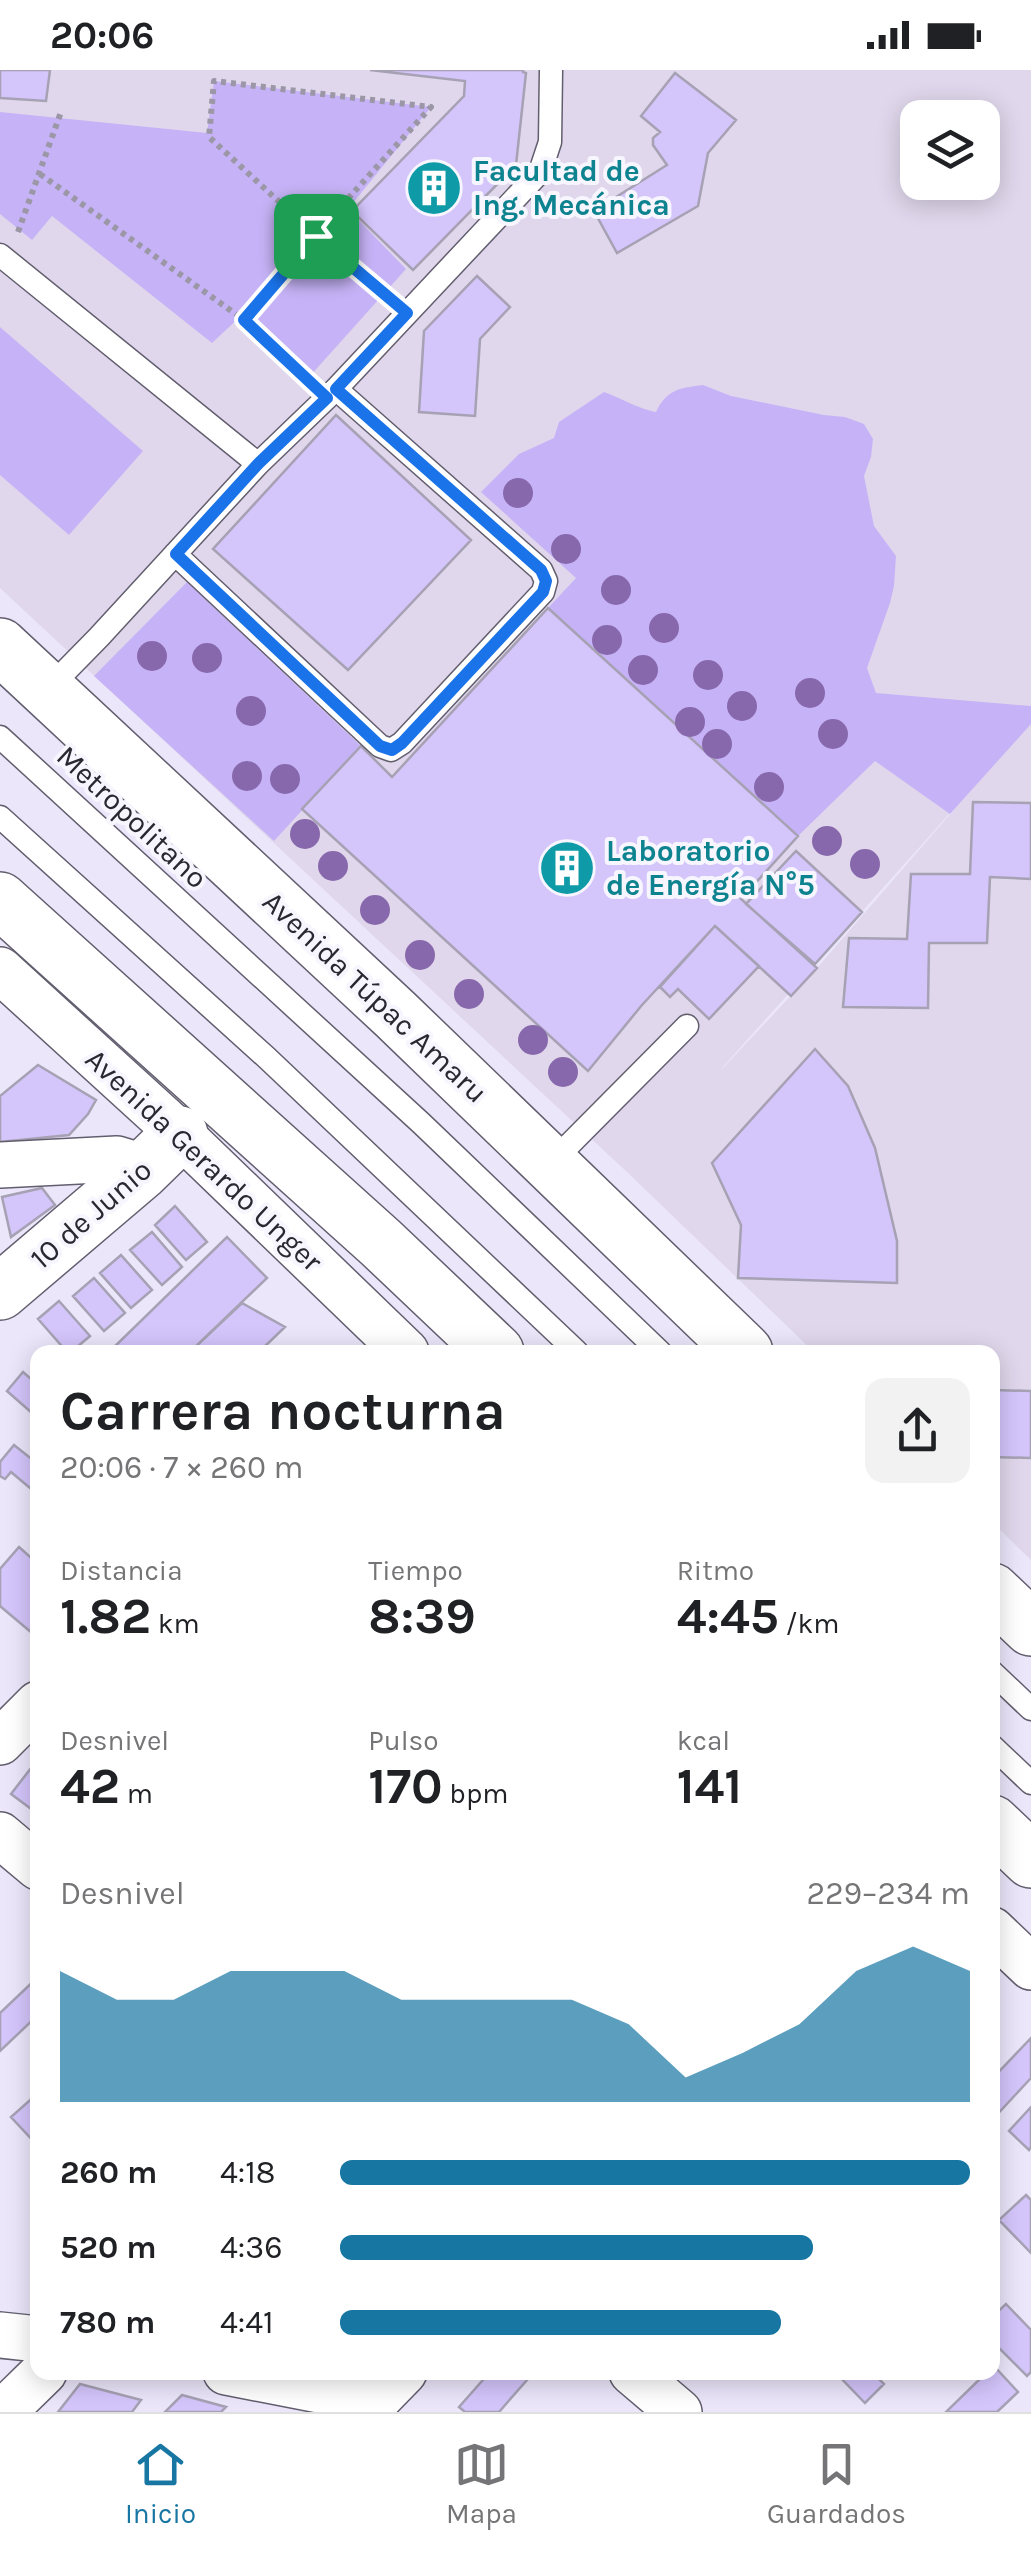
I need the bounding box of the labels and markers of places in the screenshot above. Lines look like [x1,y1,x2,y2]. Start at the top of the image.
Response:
place label: Facultad de Ing. Mecánica [473,153,670,223]
building icon: Facultad de Ing. Mecánica [404,158,464,218]
pin [274,194,359,279]
place label: Laboratorio de Energía N°5 [606,833,815,903]
building icon: Laboratorio de Energía N°5 [537,838,597,898]

